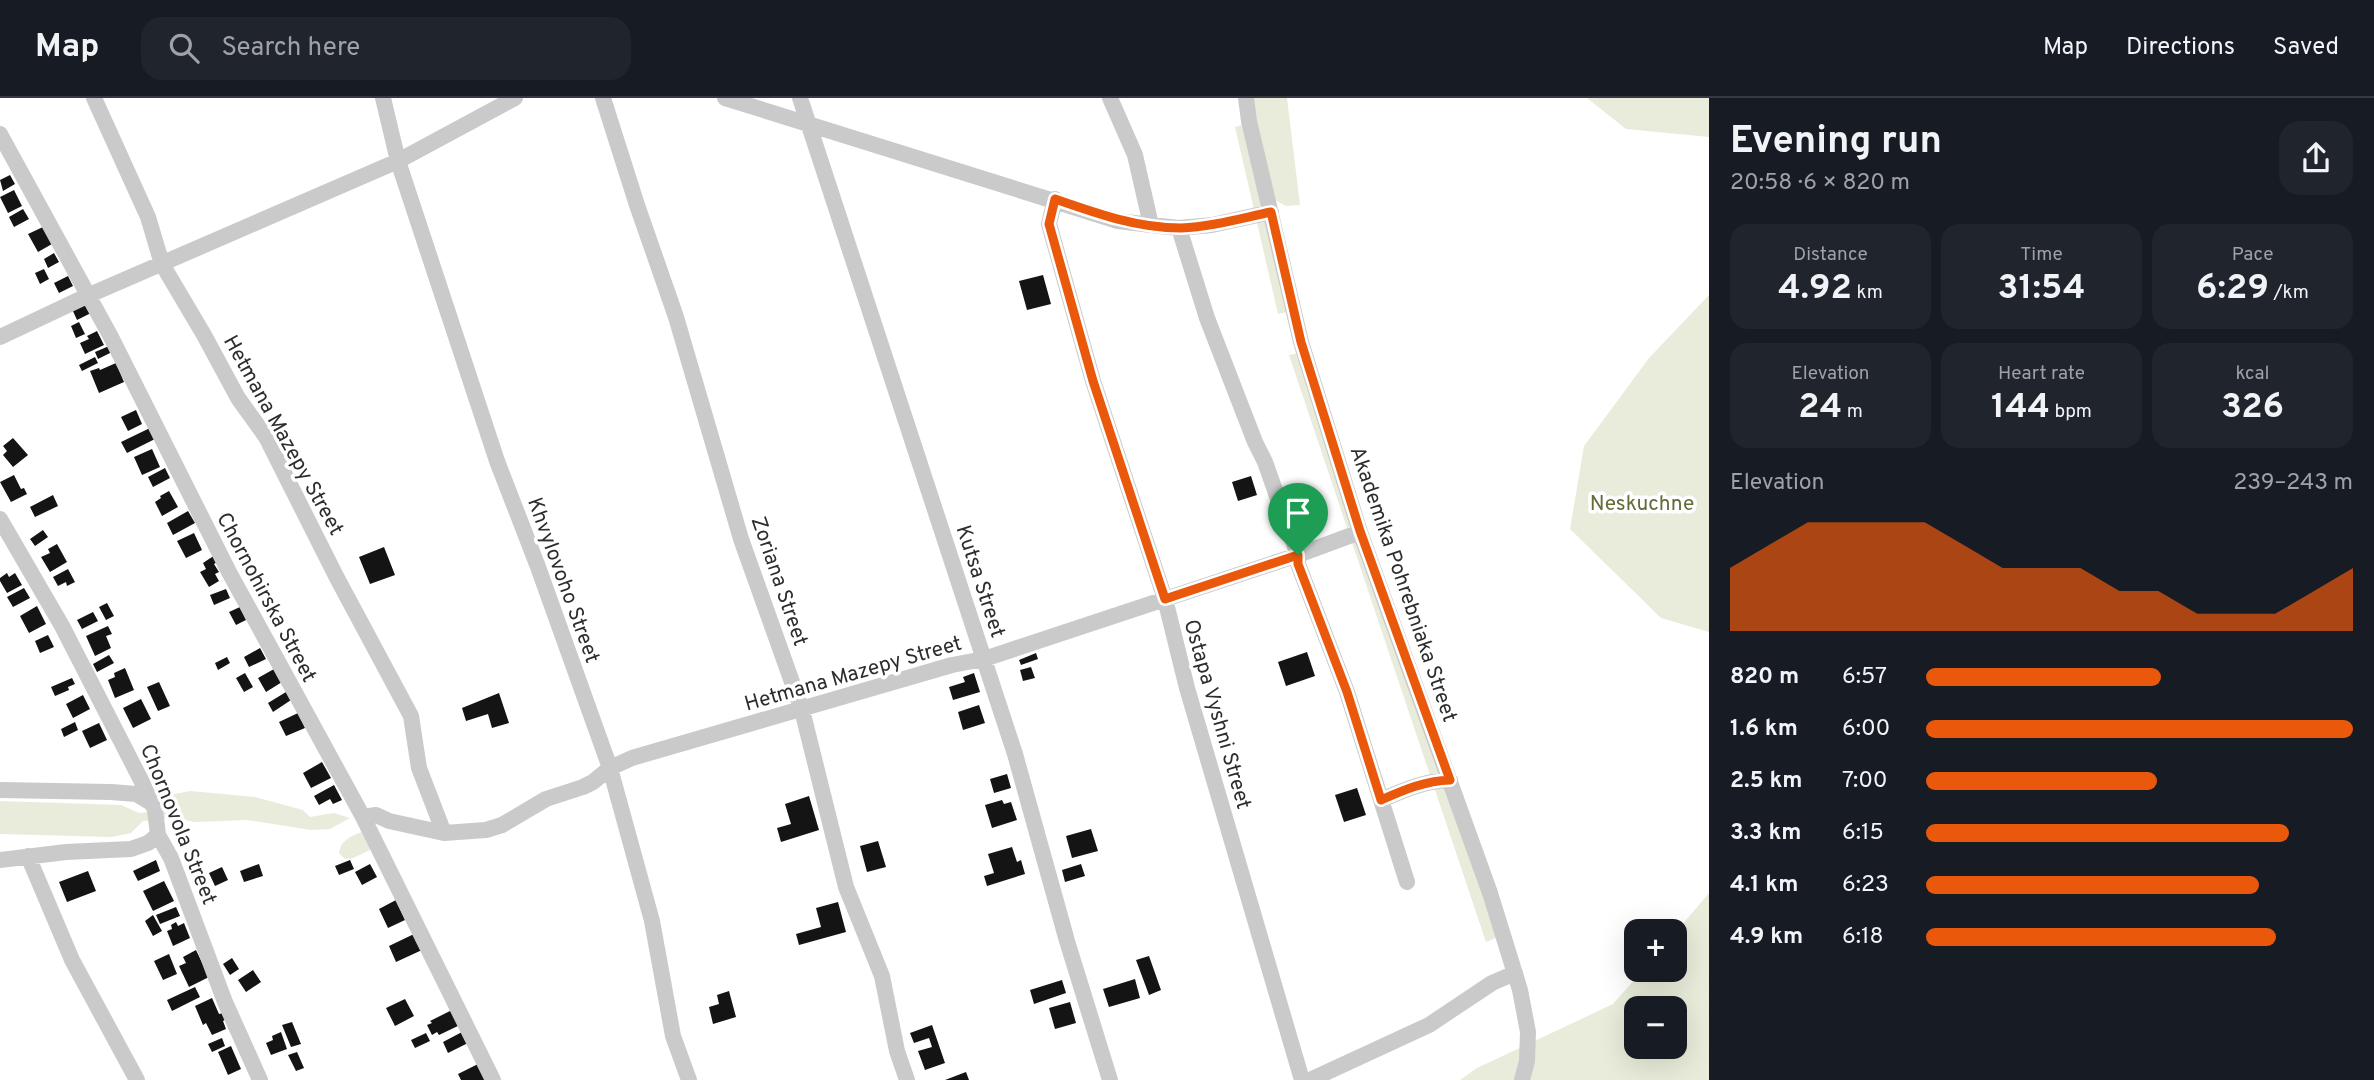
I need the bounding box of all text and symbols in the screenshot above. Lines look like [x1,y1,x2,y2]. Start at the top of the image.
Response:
search box [141,17,631,80]
text: Map [35,27,99,69]
icon: search [165,29,203,67]
text: Search here [221,32,360,65]
text: Map [2043,33,2088,63]
text: Directions [2126,33,2235,63]
text: Saved [2273,33,2339,63]
text: Evening run [1730,118,1942,167]
button: share [2279,121,2353,195]
text: 20:58 · 6 × 820 m [1730,169,1910,198]
text: Distance [1793,243,1868,267]
text: Time [2020,243,2063,267]
text: Pace [2232,243,2273,267]
text: 4.92 [1778,267,1852,311]
text: 31:54 [1998,267,2086,311]
text: 6:29 [2196,267,2269,311]
text: km [1852,281,1883,305]
text: /km [2269,281,2309,305]
street label: Hetmana Mazepy Street [216,331,349,541]
text: Elevation [1791,362,1870,386]
text: Heart rate [1998,362,2085,386]
text: kcal [2236,362,2269,386]
text: 24 [1798,386,1842,430]
text: 144 [1991,386,2050,430]
text: 326 [2221,386,2284,430]
text: m [1842,400,1863,424]
text: bpm [2050,400,2092,424]
street label: Akademika Pohrebniaka Street [1343,443,1462,726]
text: Elevation [1730,469,1825,498]
text: 239–243 m [2233,469,2353,498]
pin [1268,483,1328,555]
park label: Neskuchne [1590,491,1694,518]
street label: Khvylovoho Street [520,494,605,667]
icon: arrive [1279,494,1317,532]
street label: Chornohirska Street [209,508,322,687]
street label: Zoriana Street [744,513,813,650]
street label: Kutsa Street [949,522,1010,641]
street label: Ostapa Vyshni Street [1177,616,1257,812]
street label: Hetmana Mazepy Street [742,630,965,718]
text: 820 m [1730,663,1799,692]
text: 6:57 [1842,663,1887,692]
text: 1.6 km [1730,715,1798,744]
text: 6:00 [1842,715,1890,744]
street label: Chornovola Street [133,740,222,909]
text: 2.5 km [1730,767,1803,796]
text: 7:00 [1842,767,1888,796]
text: 3.3 km [1730,819,1801,848]
text: 6:15 [1842,819,1884,848]
text: 4.1 km [1730,871,1798,900]
text: 6:23 [1842,871,1889,900]
map controls [1624,919,1687,1059]
button: + [1624,919,1687,982]
text: 4.9 km [1730,923,1803,952]
text: 6:18 [1842,923,1884,952]
button: − [1624,996,1687,1059]

